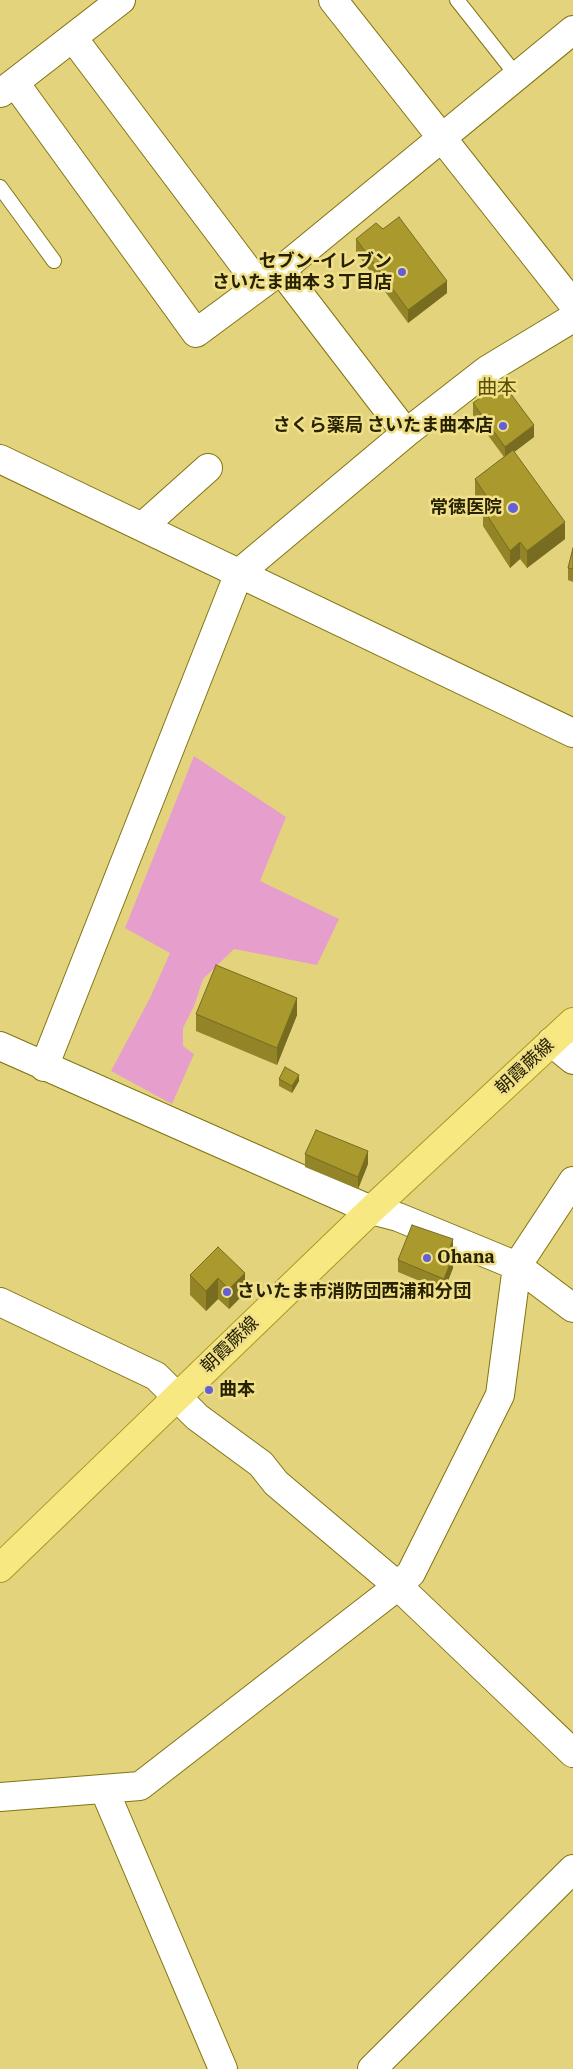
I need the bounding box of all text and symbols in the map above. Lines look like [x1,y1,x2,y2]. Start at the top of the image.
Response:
place label: セブン-イレブン さいたま曲本３丁目店 [212,251,392,294]
marker: セブン-イレブン さいたま曲本３丁目店 [396,266,408,278]
district label: 曲本 [477,376,517,400]
place label: さくら薬局 さいたま曲本店 [273,415,493,437]
marker: さくら薬局 さいたま曲本店 [497,420,509,432]
place label: 常徳医院 [430,497,502,519]
marker: 常徳医院 [506,501,520,515]
street label: 朝霞蕨線 [491,1035,559,1099]
place label: Ohana [437,1247,495,1269]
marker: Ohana [421,1252,433,1264]
place label: さいたま市消防団西浦和分団 [237,1281,471,1303]
marker: さいたま市消防団西浦和分団 [221,1286,233,1298]
street label: 朝霞蕨線 [197,1312,263,1378]
place label: 曲本 [219,1379,255,1401]
marker: 曲本 [203,1384,215,1396]

